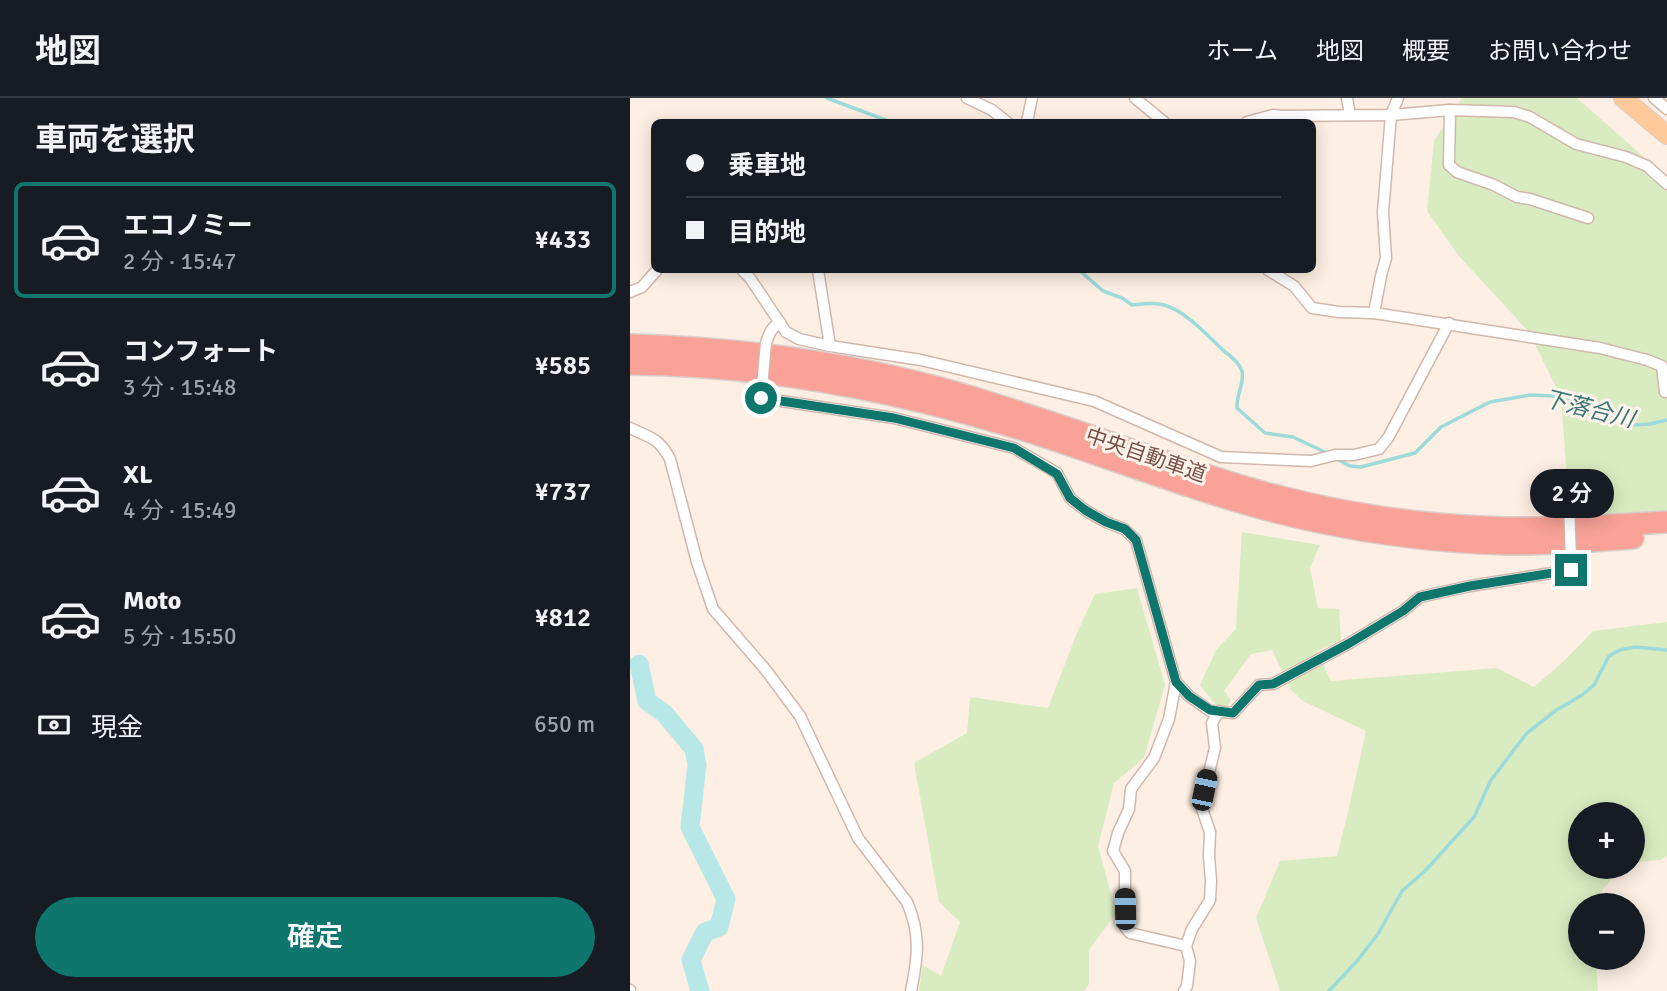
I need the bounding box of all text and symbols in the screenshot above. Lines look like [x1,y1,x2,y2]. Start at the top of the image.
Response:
text: 地図 [35,31,101,72]
text: ホーム [1207,36,1278,66]
text: 地図 [1316,36,1364,66]
text: 概要 [1402,36,1450,66]
text: お問い合わせ [1488,36,1632,66]
text: 車両を選択 [35,120,195,159]
text: 乗車地 [728,150,806,182]
icon: car [39,209,102,272]
text: エコノミー [123,210,253,242]
text: 目的地 [728,217,806,249]
text: ¥433 [535,224,591,256]
text: 2 分 · 15:47 [123,247,236,276]
icon: car [39,335,102,398]
text: コンフォート [123,336,278,368]
text: ¥585 [535,350,591,382]
text: 3 分 · 15:48 [123,373,236,402]
route start [745,382,777,414]
water label: 下落合川 [1541,384,1640,435]
street label: 中央自動車道 [1082,422,1210,488]
text: XL [123,459,153,491]
icon: car [39,461,102,524]
callout: 2 分 [1529,468,1613,518]
text: ¥737 [535,476,591,508]
text: 2 分 [1552,479,1592,508]
text: 4 分 · 15:49 [123,496,236,525]
route end [1555,554,1587,586]
text: Moto [123,585,181,617]
icon: car [39,587,102,650]
text: ¥812 [535,602,591,634]
text: 5 分 · 15:50 [123,622,236,651]
icon: cash [35,706,73,744]
text: 650 m [534,710,595,739]
text: 現金 [91,712,143,744]
car [1190,767,1219,813]
map controls [1568,802,1645,970]
button: + [1568,802,1645,879]
car [1115,888,1136,930]
button: − [1568,893,1645,970]
button: 確定 [35,897,595,977]

